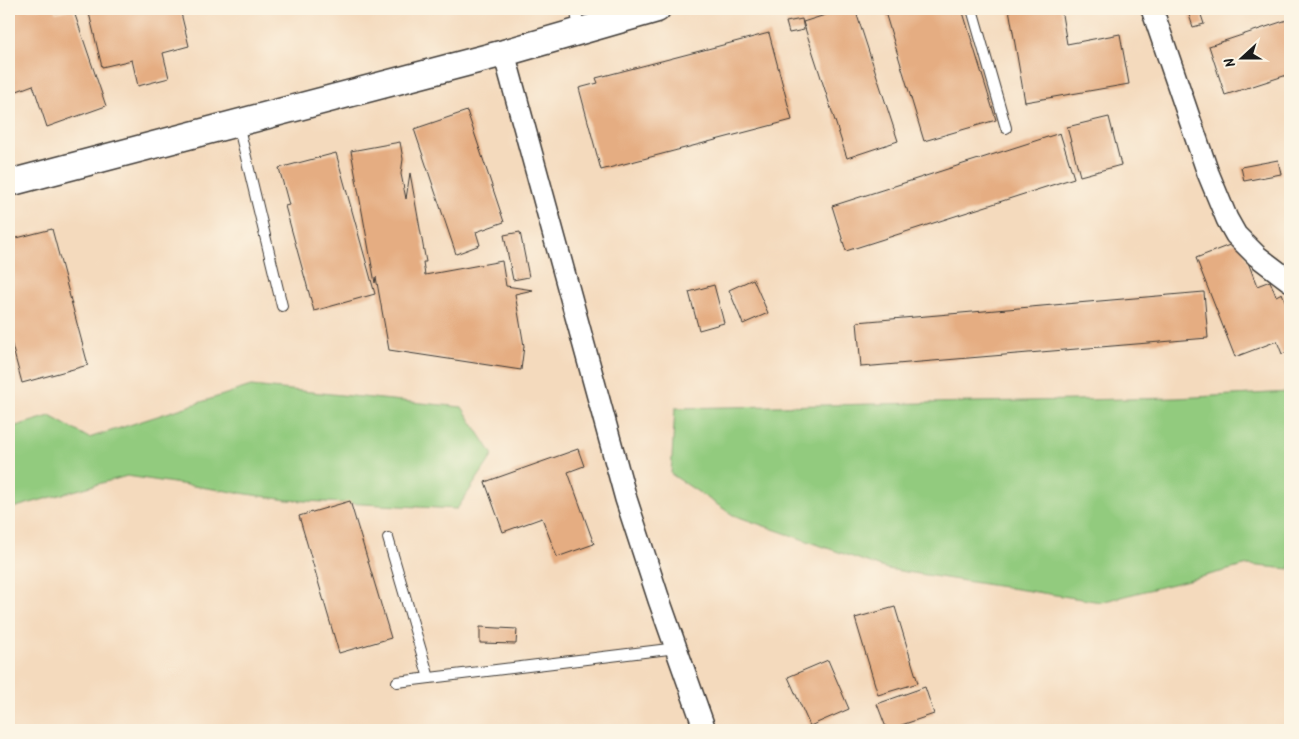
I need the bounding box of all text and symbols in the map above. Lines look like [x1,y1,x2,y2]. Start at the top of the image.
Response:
north arrow [1216,32,1266,82]
text: N [1219,54,1243,70]

